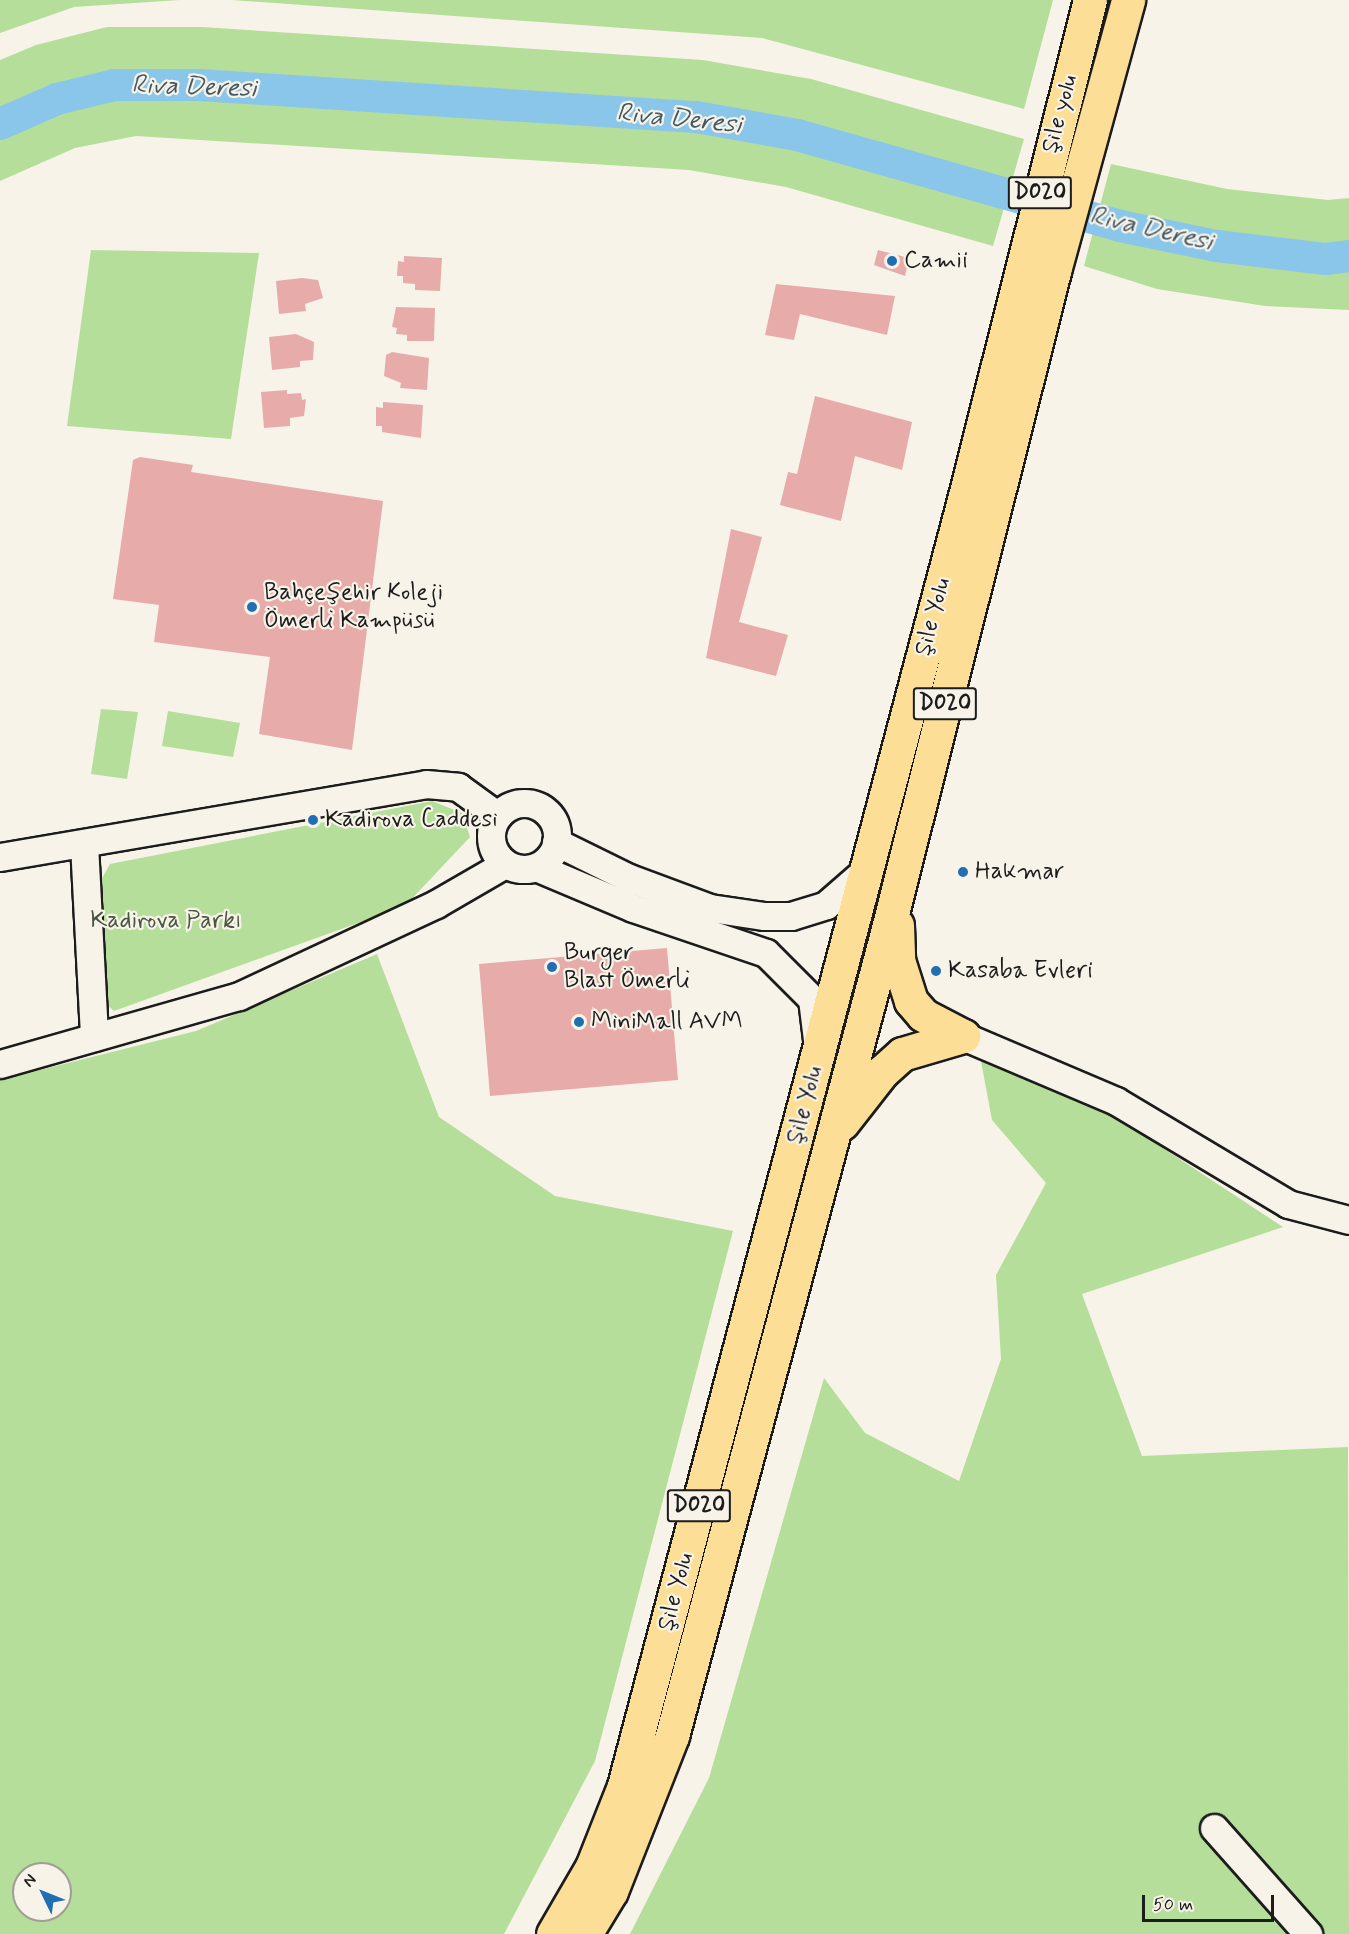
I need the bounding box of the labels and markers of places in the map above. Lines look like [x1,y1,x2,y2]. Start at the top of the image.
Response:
place label: Camii [904,247,968,275]
marker: Camii [885,254,899,268]
place label: Bahçeşehir Koleji Ömerli Kampüsü [264,579,444,635]
marker: Bahçeşehir Koleji Ömerli Kampüsü [245,600,259,614]
place label: Kadirova Caddesi [325,806,503,834]
marker: Kadirova Caddesi [306,813,320,827]
place label: Hakmar [975,858,1064,886]
marker: Hakmar [956,865,970,879]
place label: Burger Blast Ömerli [564,939,690,995]
place label: Kasaba Evleri [948,957,1093,985]
marker: Burger Blast Ömerli [545,960,559,974]
marker: Kasaba Evleri [929,964,943,978]
place label: MiniMall AVM [591,1008,742,1036]
marker: MiniMall AVM [572,1015,586,1029]

